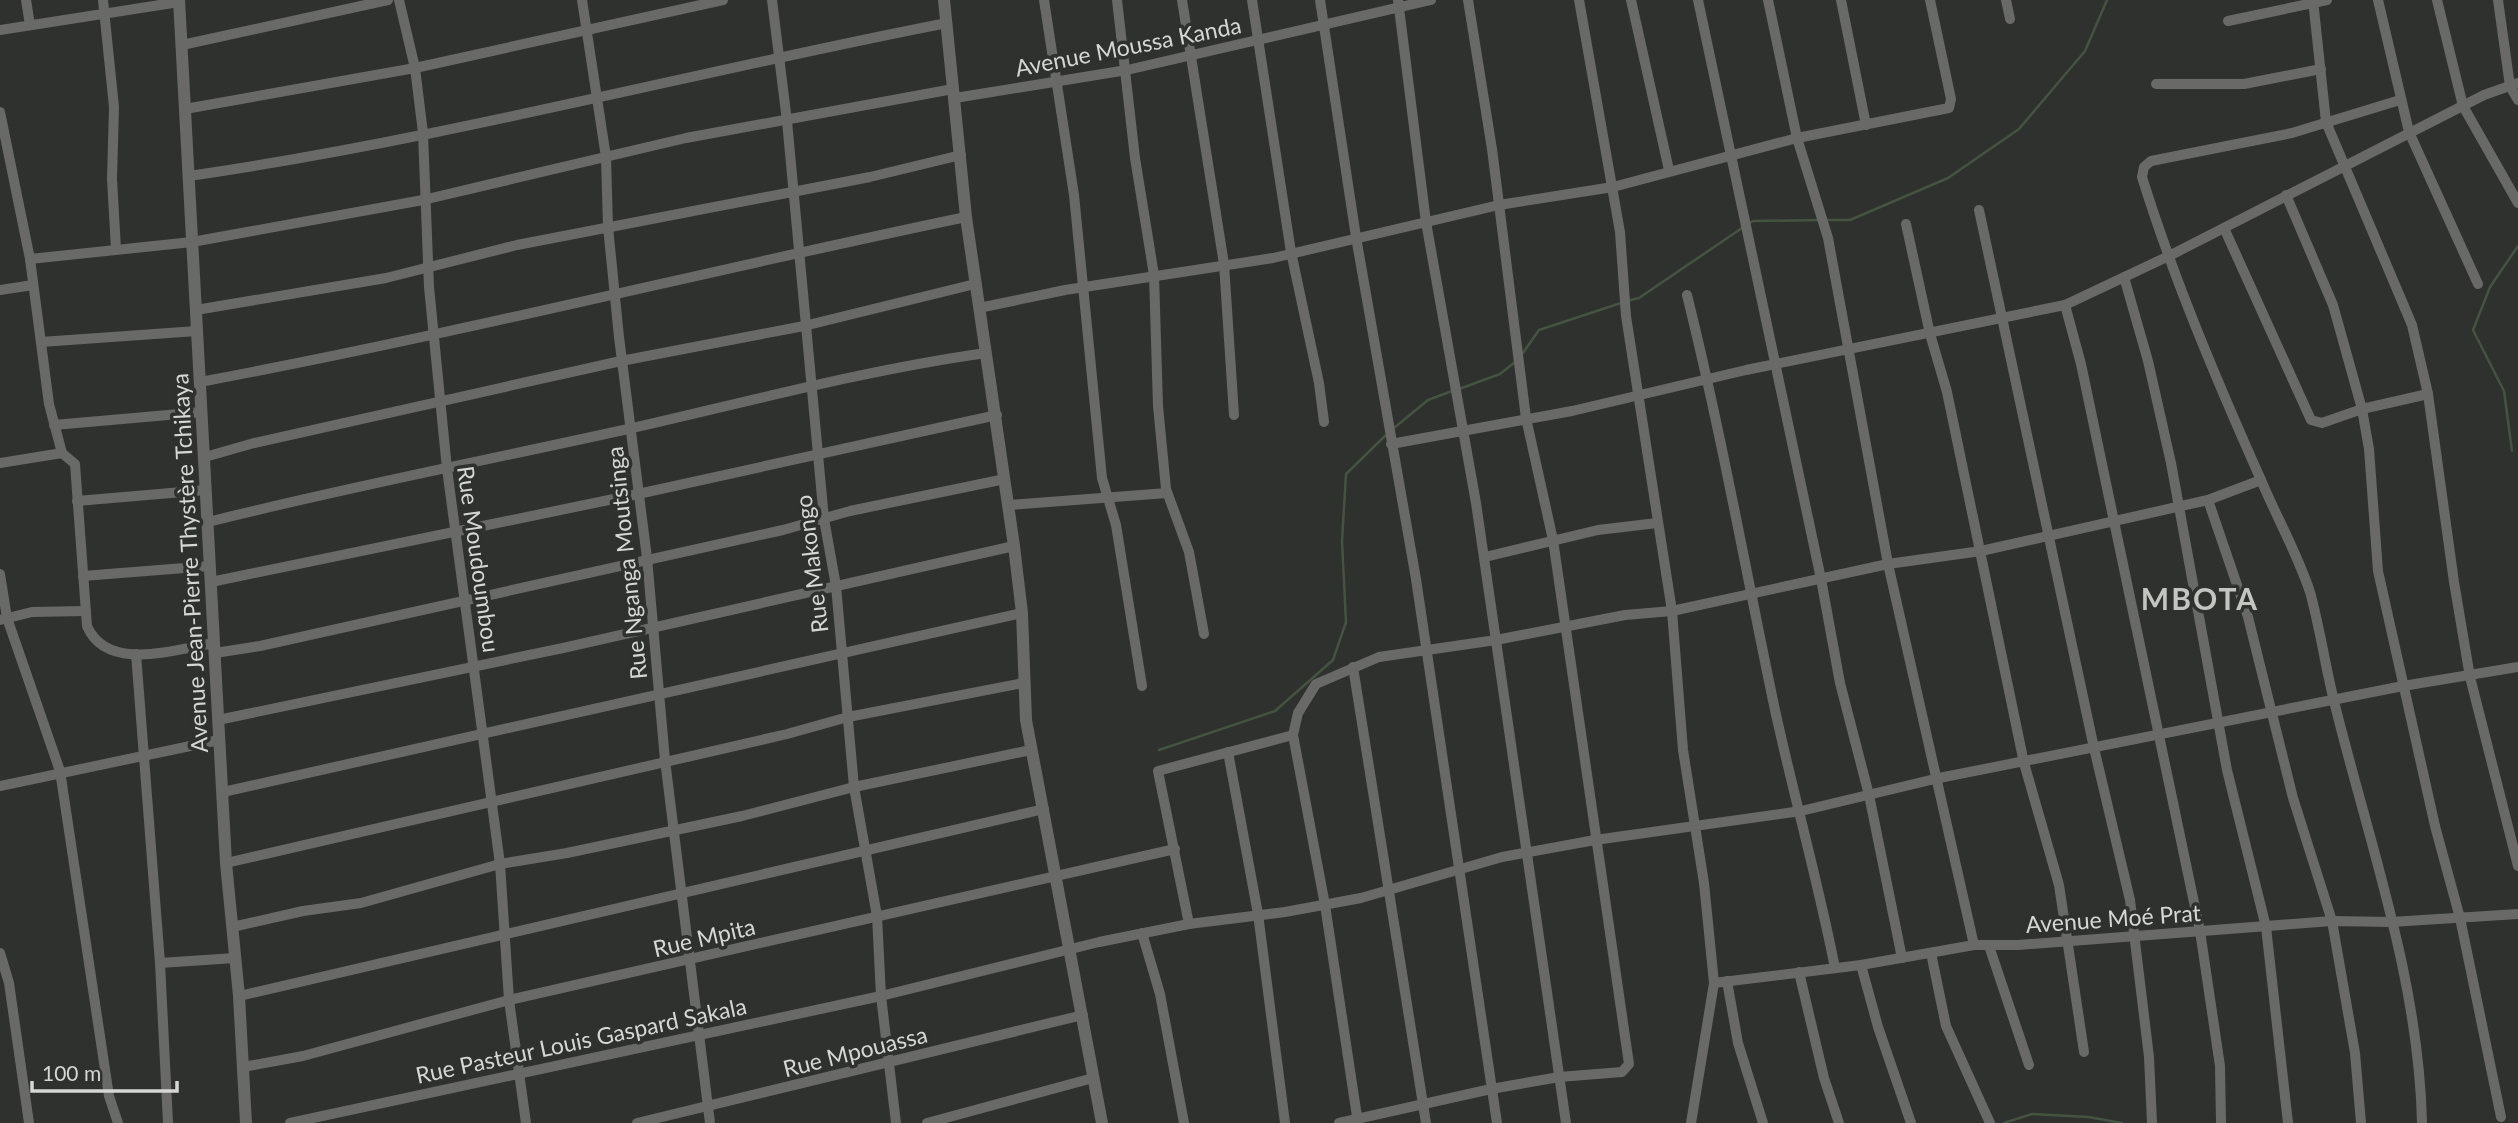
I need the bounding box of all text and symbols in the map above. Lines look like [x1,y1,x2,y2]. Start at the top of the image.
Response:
street label: Avenue Moussa Kanda [1013,10,1243,82]
street label: Avenue Jean-Pierre Thystère Tchikaya [165,373,213,753]
street label: Rue Nganga Moutsinga [600,445,652,681]
street label: Rue Moudoumbou [452,464,506,654]
street label: Rue Makongo [789,493,833,635]
district label: MBOTA [2141,580,2259,616]
street label: Avenue Moé Prat [2025,898,2202,938]
street label: Rue Mpita [650,912,758,962]
street label: Rue Pasteur Louis Gaspard Sakala [413,991,749,1089]
street label: Rue Mpouassa [780,1020,930,1082]
scale bar [32,1050,177,1094]
text: 100 m [42,1060,101,1085]

